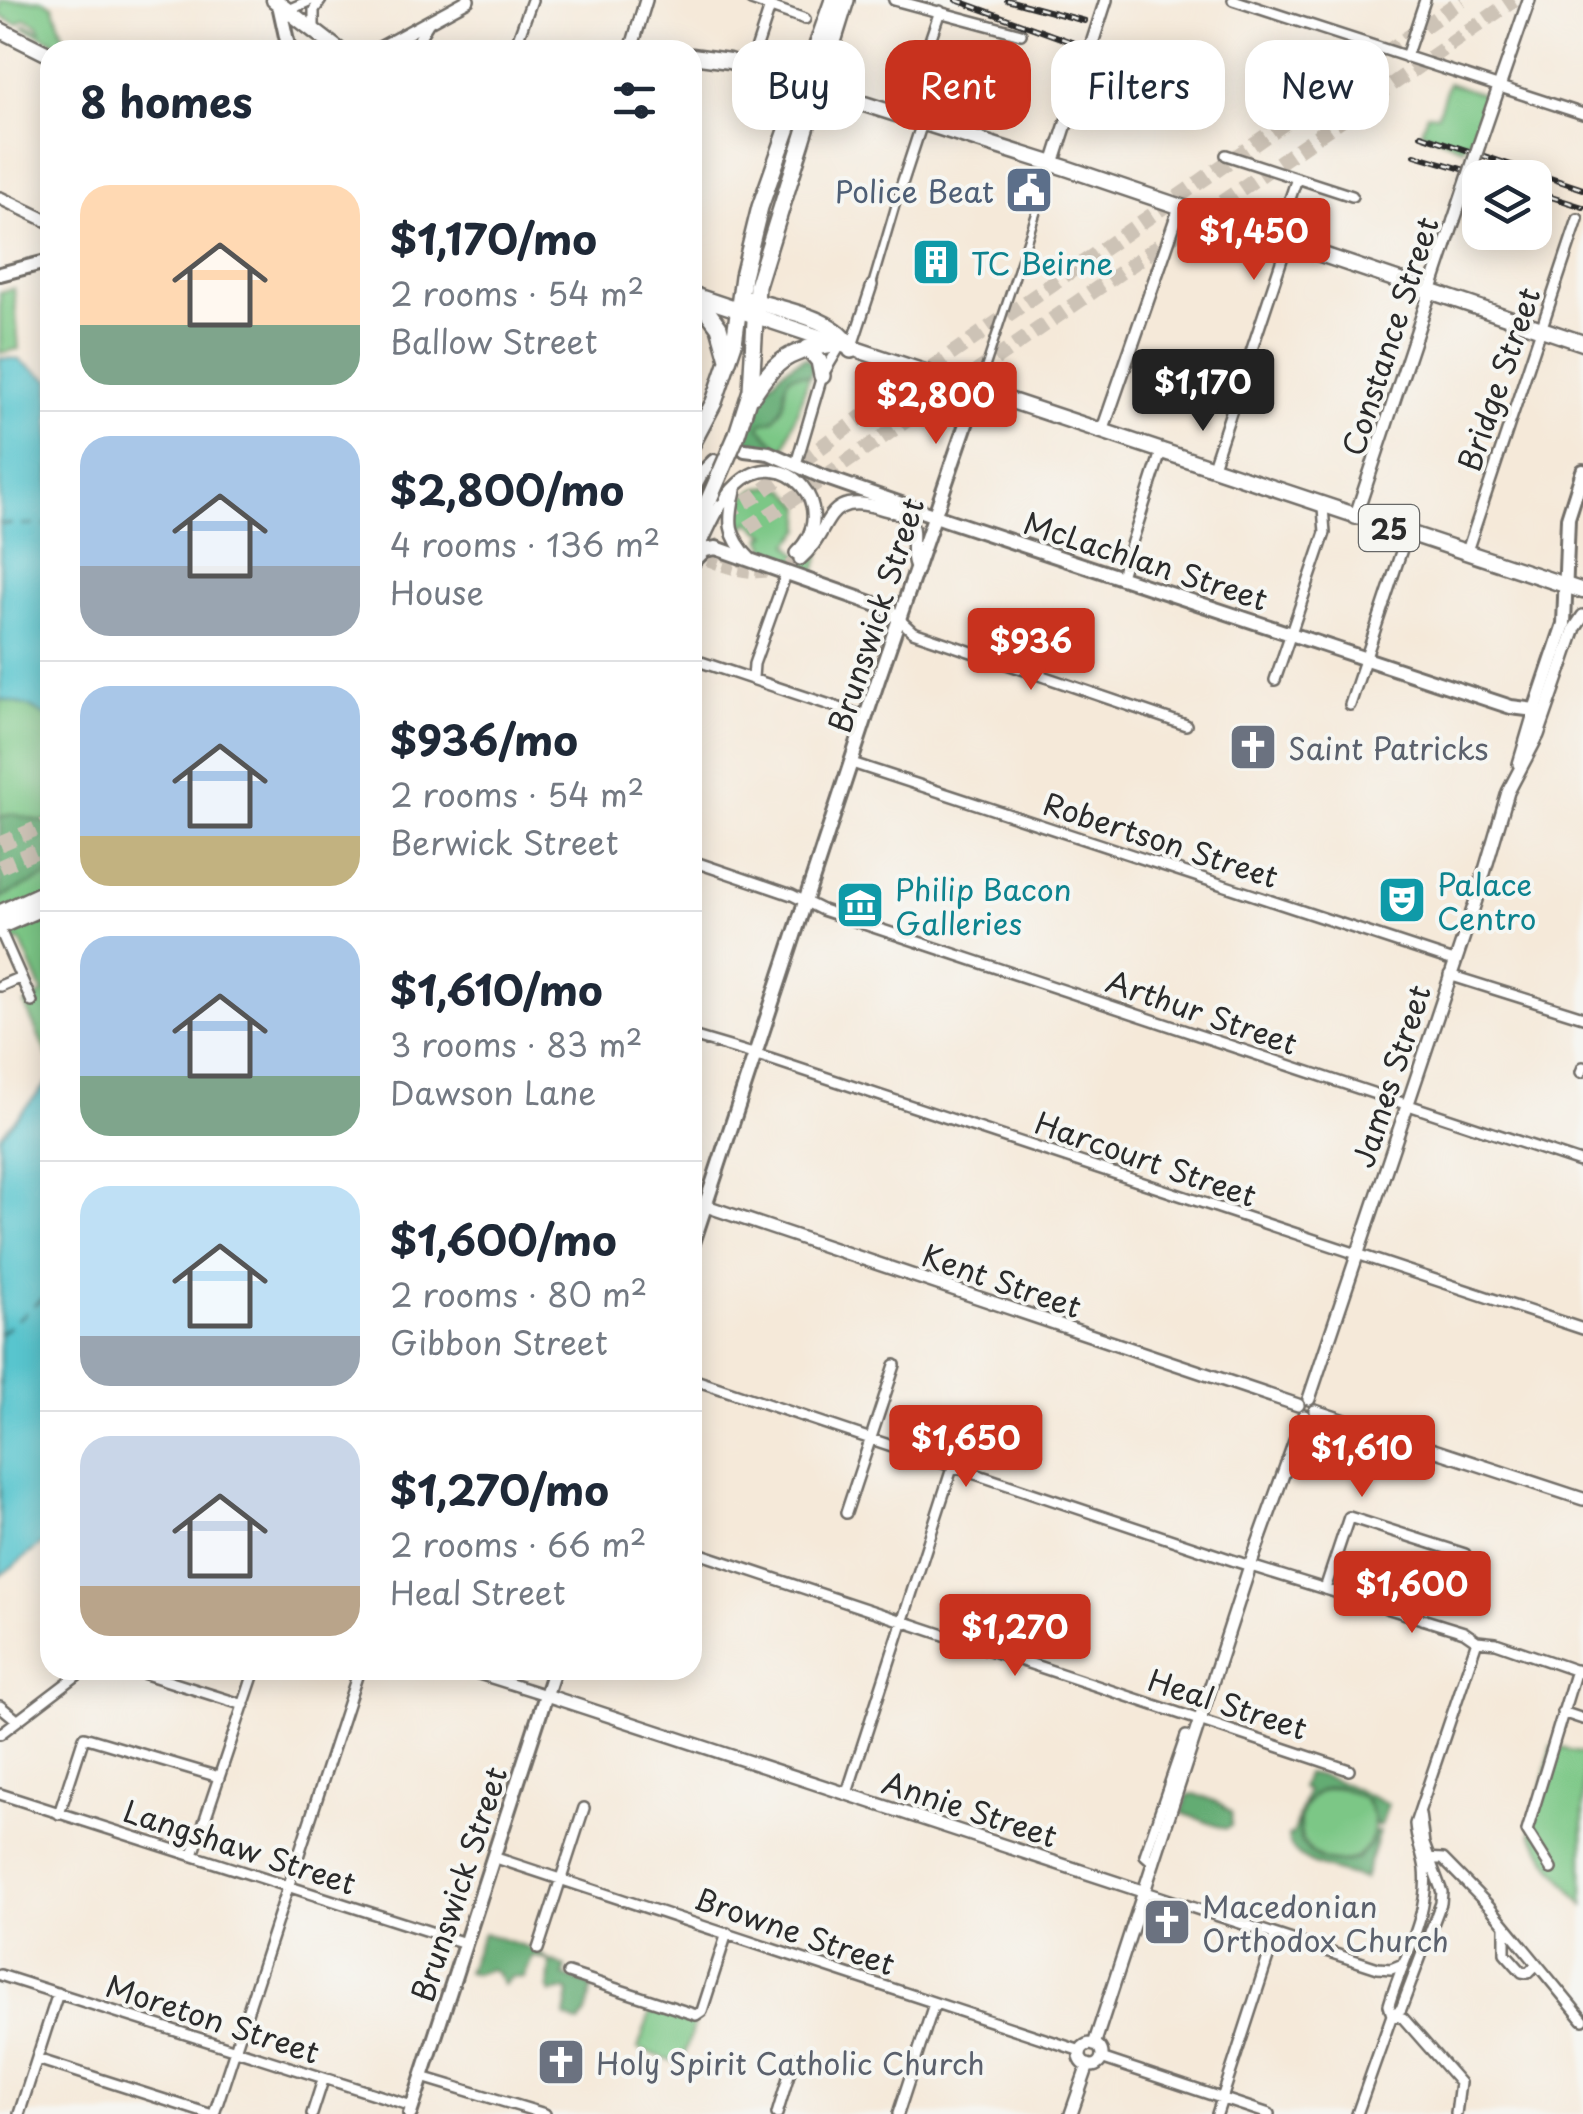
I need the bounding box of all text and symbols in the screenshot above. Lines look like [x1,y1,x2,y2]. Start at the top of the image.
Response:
chip: Buy [732,40,865,130]
chip: Rent [885,40,1031,130]
chip: Filters [1051,40,1225,130]
chip: New [1245,40,1389,130]
text: 8 homes [80,69,253,132]
icon: filters [607,73,662,128]
map controls [1462,160,1552,250]
button: layers [1462,160,1552,250]
public building icon: Police Beat [1003,164,1055,216]
place label: Police Beat [835,168,994,213]
pin: $1,450 [1173,198,1335,283]
text: $1,170/mo [390,206,597,269]
text: $1,450 [1199,206,1309,254]
street label: Constance Street [1329,211,1449,461]
icon: home [160,225,280,345]
building icon: TC Beirne [910,236,962,288]
place label: TC Beirne [971,240,1113,285]
text: 2 rooms · 54 m² [390,269,644,317]
street label: Bridge Street [1446,281,1550,477]
text: Ballow Street [390,317,598,365]
pin: $1,170 [1122,349,1284,434]
text: $1,170 [1154,357,1252,405]
pin: $2,800 [855,362,1017,447]
text: $2,800 [877,370,995,418]
text: $2,800/mo [390,457,624,520]
icon: home [160,476,280,596]
street label: Brunswick Street [816,492,934,738]
street label: McLachlan Street [1018,499,1274,621]
road number: 25 [1359,505,1419,551]
text: 4 rooms · 136 m² [390,520,660,568]
text: House [390,568,484,616]
pin: $936 [972,608,1090,693]
text: $936 [990,616,1072,664]
text: $936/mo [390,707,578,770]
church icon: Saint Patricks [1227,721,1279,773]
place label: Saint Patricks [1288,725,1488,770]
icon: home [160,726,280,846]
text: 2 rooms · 54 m² [390,770,644,818]
street label: Robertson Street [1038,780,1284,898]
text: Berwick Street [390,818,618,866]
place label: Palace Centro [1437,861,1536,940]
place label: Philip Bacon Galleries [895,866,1072,945]
theatre icon: Palace Centro [1376,874,1428,926]
museum icon: Philip Bacon Galleries [834,879,886,931]
text: $1,610/mo [390,957,603,1020]
street label: Arthur Street [1101,957,1303,1065]
icon: home [160,976,280,1096]
street label: James Street [1339,979,1441,1173]
text: 3 rooms · 83 m² [390,1020,643,1068]
text: Dawson Lane [390,1068,596,1116]
street label: Harcourt Street [1029,1099,1263,1217]
text: $1,600/mo [390,1207,617,1270]
icon: home [160,1226,280,1346]
street label: Kent Street [916,1232,1088,1328]
text: 2 rooms · 80 m² [390,1270,647,1318]
text: Gibbon Street [390,1318,608,1366]
pin: $1,650 [885,1405,1047,1490]
text: $1,650 [911,1413,1021,1461]
pin: $1,610 [1281,1415,1443,1500]
text: $1,610 [1311,1423,1413,1471]
text: $1,270/mo [390,1457,609,1520]
icon: home [160,1476,280,1596]
text: 2 rooms · 66 m² [390,1520,647,1568]
pin: $1,600 [1331,1551,1493,1636]
text: $1,600 [1356,1559,1468,1607]
text: Heal Street [390,1568,566,1616]
pin: $1,270 [934,1594,1096,1679]
text: $1,270 [962,1602,1068,1650]
street label: Heal Street [1143,1656,1313,1750]
street label: Annie Street [877,1759,1063,1857]
street label: Brunswick Street [399,1761,517,2007]
street label: Langshaw Street [118,1787,362,1905]
street label: Browne Street [689,1875,901,1985]
place label: Macedonian Orthodox Church [1202,1883,1449,1962]
church icon: Macedonian Orthodox Church [1141,1896,1193,1948]
street label: Moreton Street [100,1962,326,2074]
church icon: Holy Spirit Catholic Church [535,2036,587,2088]
place label: Holy Spirit Catholic Church [596,2040,985,2085]

